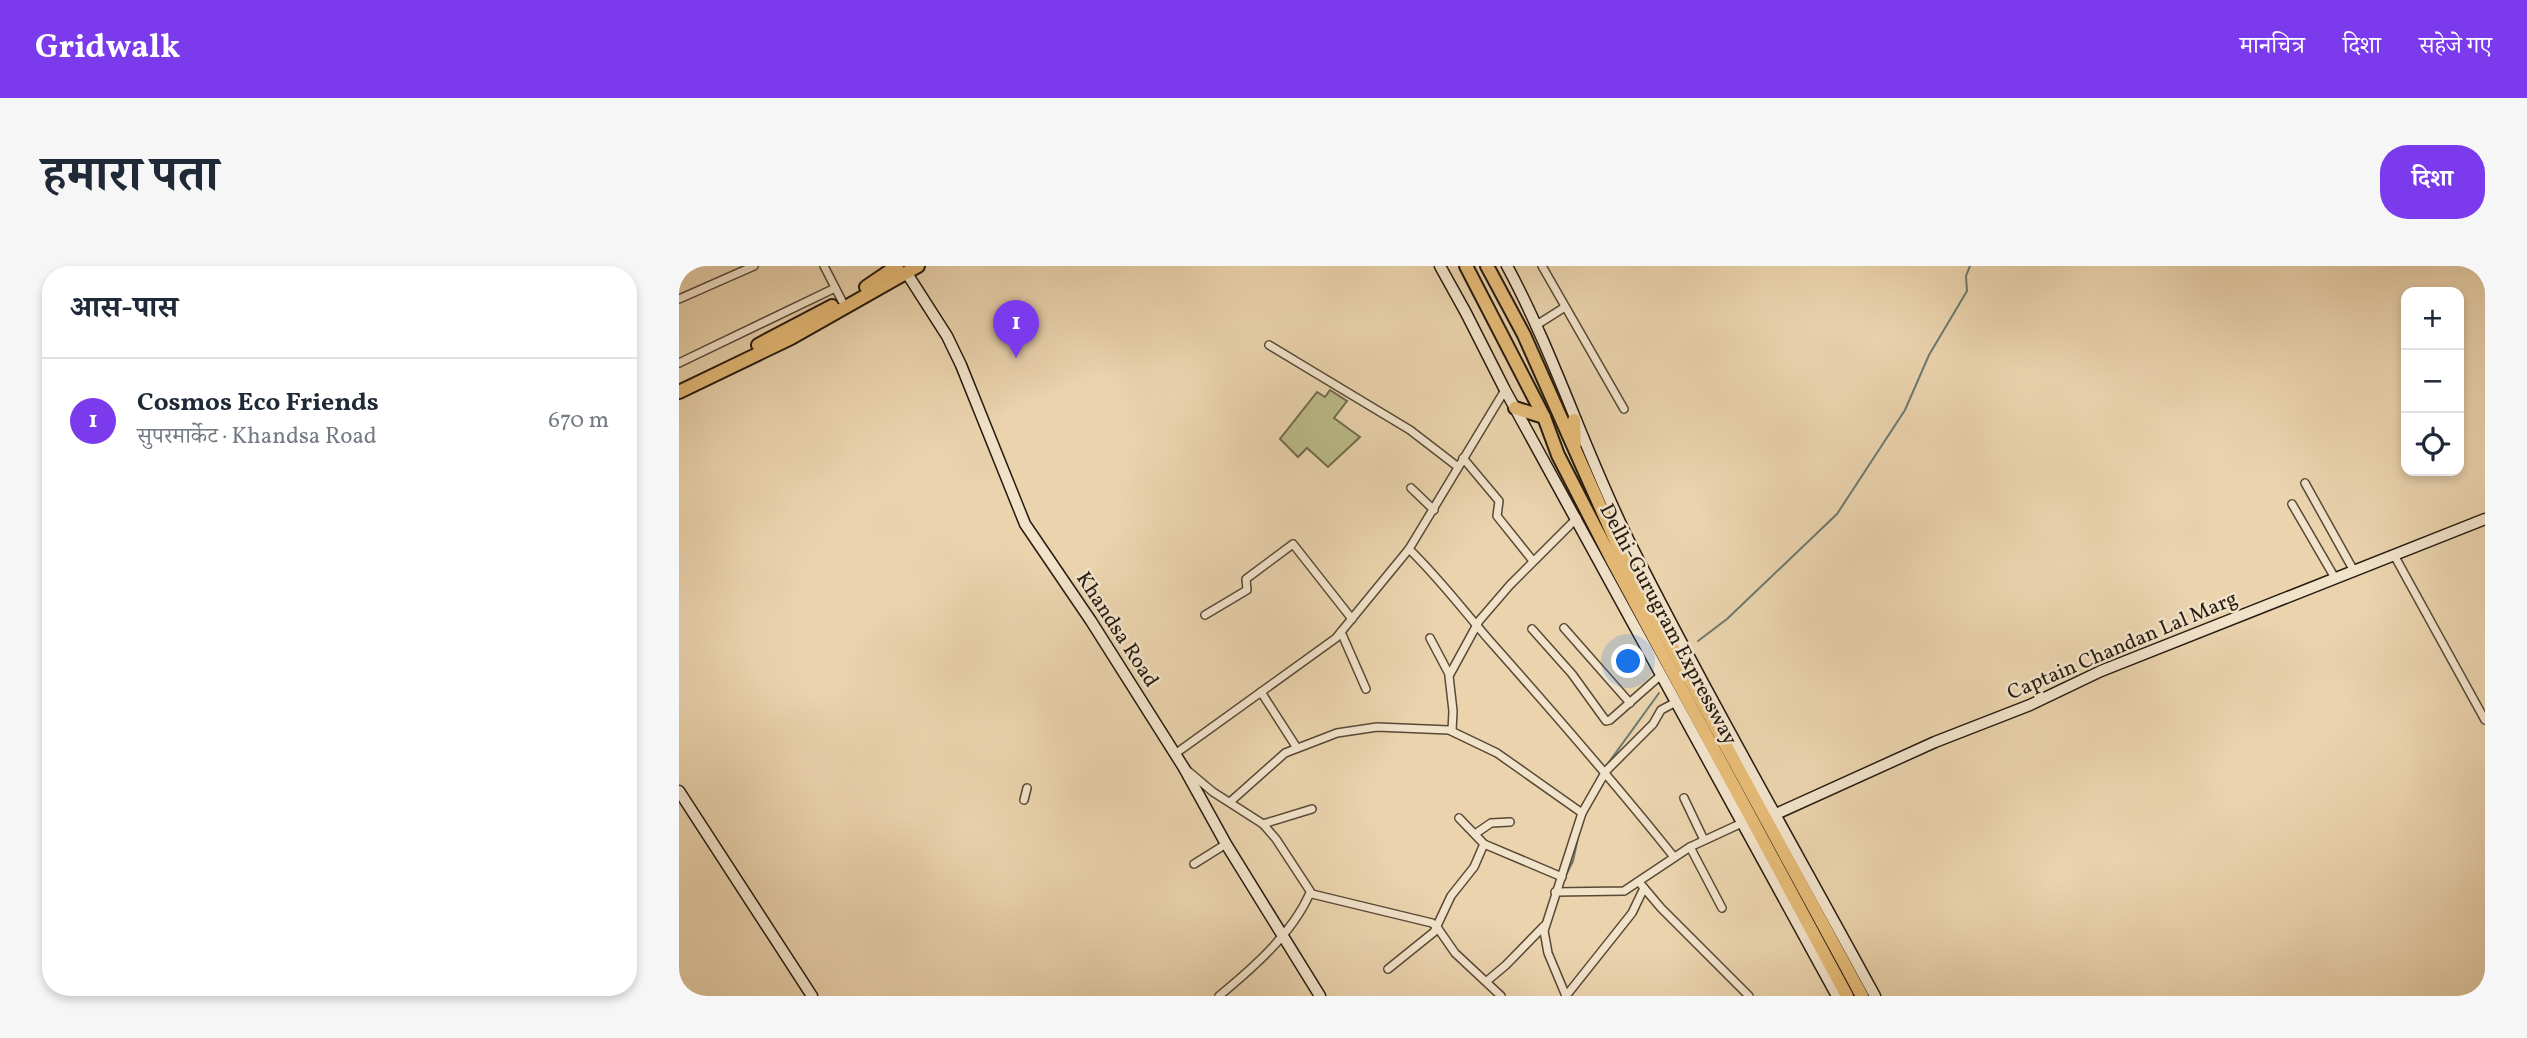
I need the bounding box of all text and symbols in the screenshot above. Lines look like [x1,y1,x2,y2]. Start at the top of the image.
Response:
text: Gridwalk [35,26,180,72]
text: मानचित्र [2240,30,2305,64]
text: दिशा [2343,30,2381,64]
text: सहेजे गए [2419,30,2492,64]
text: हमारा पता [42,143,219,212]
button: दिशा [2380,145,2485,219]
map controls [2401,287,2464,476]
button: + [2401,287,2464,350]
text: आस-पास [70,288,178,330]
pin: 1 [993,300,1039,358]
button: − [2401,350,2464,413]
text: Cosmos Eco Friends [137,385,379,421]
text: 1 [88,405,98,437]
text: 670 m [548,405,609,437]
button: locate [2401,413,2464,476]
text: सुपरमार्केट · Khandsa Road [137,421,377,453]
street label: Delhi-Gurugram Expressway [1592,499,1744,751]
street label: Khandsa Road [1068,566,1165,693]
street label: Captain Chandan Lal Marg [2003,585,2242,708]
your location [1611,644,1645,678]

